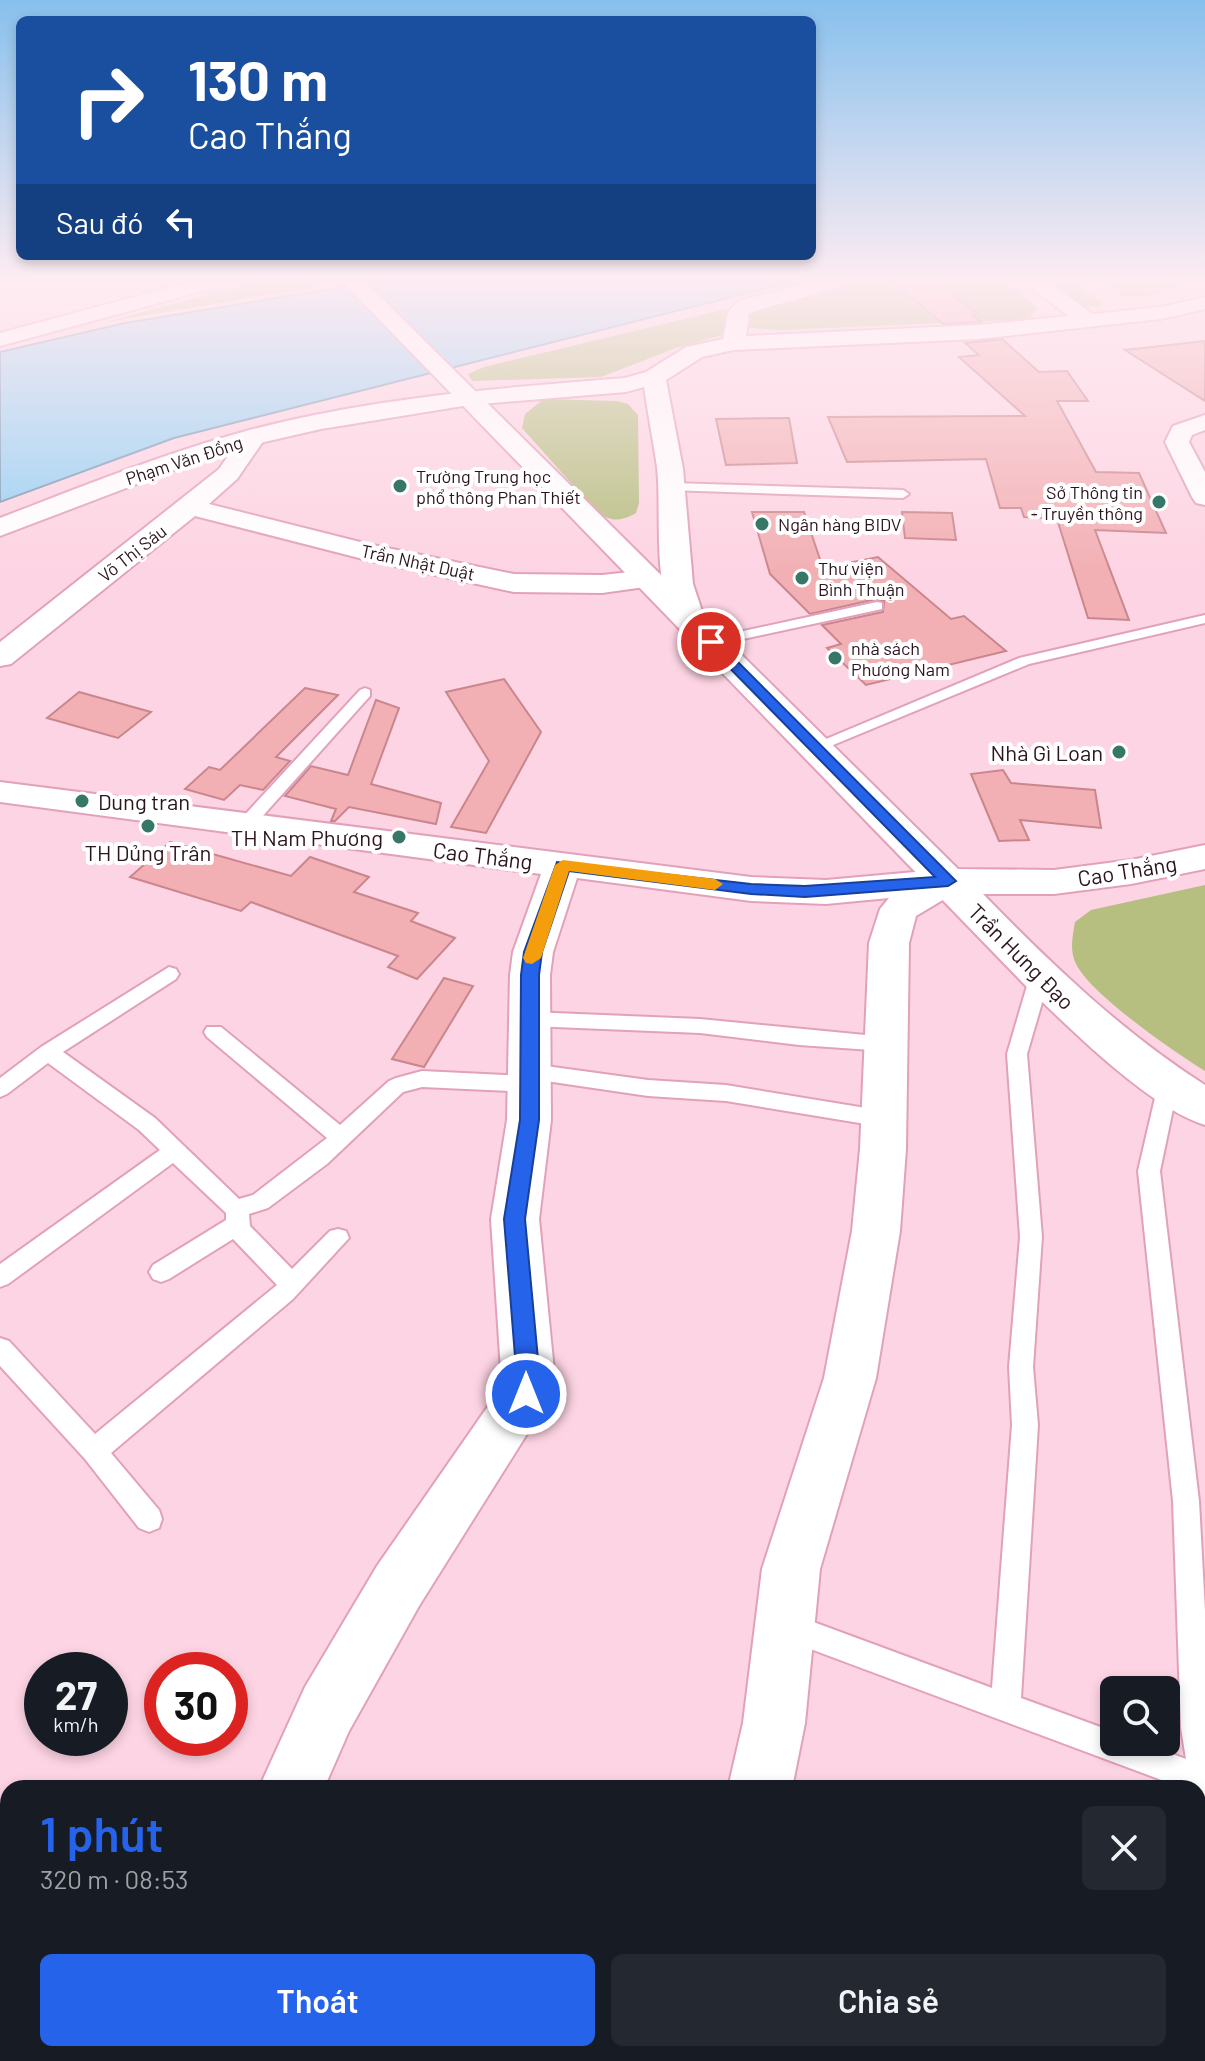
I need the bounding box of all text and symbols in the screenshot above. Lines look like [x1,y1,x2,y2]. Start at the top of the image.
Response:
text: 130 m [188,45,328,112]
icon: right [56,48,160,152]
text: Cao Thắng [188,113,352,156]
icon: left [159,200,203,244]
text: Sau đó [56,204,143,240]
street label: Phạm Văn Đồng [123,431,245,489]
place label: Trường Trung học phổ thông Phan Thiết [416,465,581,508]
marker: Trường Trung học phổ thông Phan Thiết [391,477,409,495]
place label: Sở Thông tin - Truyền thông [1031,481,1143,524]
marker: Sở Thông tin - Truyền thông [1150,493,1168,511]
place label: Ngân hàng BIDV [778,513,902,535]
marker: Ngân hàng BIDV [753,515,771,533]
street label: Võ Thị Sáu [94,520,170,586]
street label: Trần Nhật Duật [359,539,477,585]
place label: Thư viện Bình Thuận [818,557,905,600]
marker: Thư viện Bình Thuận [793,569,811,587]
pin [677,608,745,676]
icon: arrive [689,620,733,664]
place label: nhà sách Phương Nam [851,637,950,680]
marker: nhà sách Phương Nam [826,649,844,667]
place label: Nhà Gì Loan [991,739,1103,765]
marker: Nhà Gì Loan [1110,743,1128,761]
place label: Dung tran [98,788,190,814]
marker: Dung tran [73,792,91,810]
marker: TH Dủng Trân [139,817,157,835]
place label: TH Nam Phương [231,824,383,850]
marker: TH Nam Phương [390,828,408,846]
street label: Cao Thắng [432,836,534,874]
place label: TH Dủng Trân [85,839,211,865]
street label: Cao Thắng [1076,849,1178,891]
street label: Trần Hưng Đạo [964,898,1080,1014]
position arrow [484,1352,568,1436]
speed limit sign: 30 [144,1652,248,1756]
text: 27 [55,1670,97,1718]
map controls [1100,1676,1180,1756]
button: search [1100,1676,1180,1756]
text: km/h [53,1712,99,1736]
text: 1 phút [40,1804,164,1862]
button: close [1082,1806,1166,1890]
text: 320 m · 08:53 [40,1863,188,1894]
button: Thoát [40,1954,595,2046]
button: Chia sẻ [611,1954,1166,2046]

